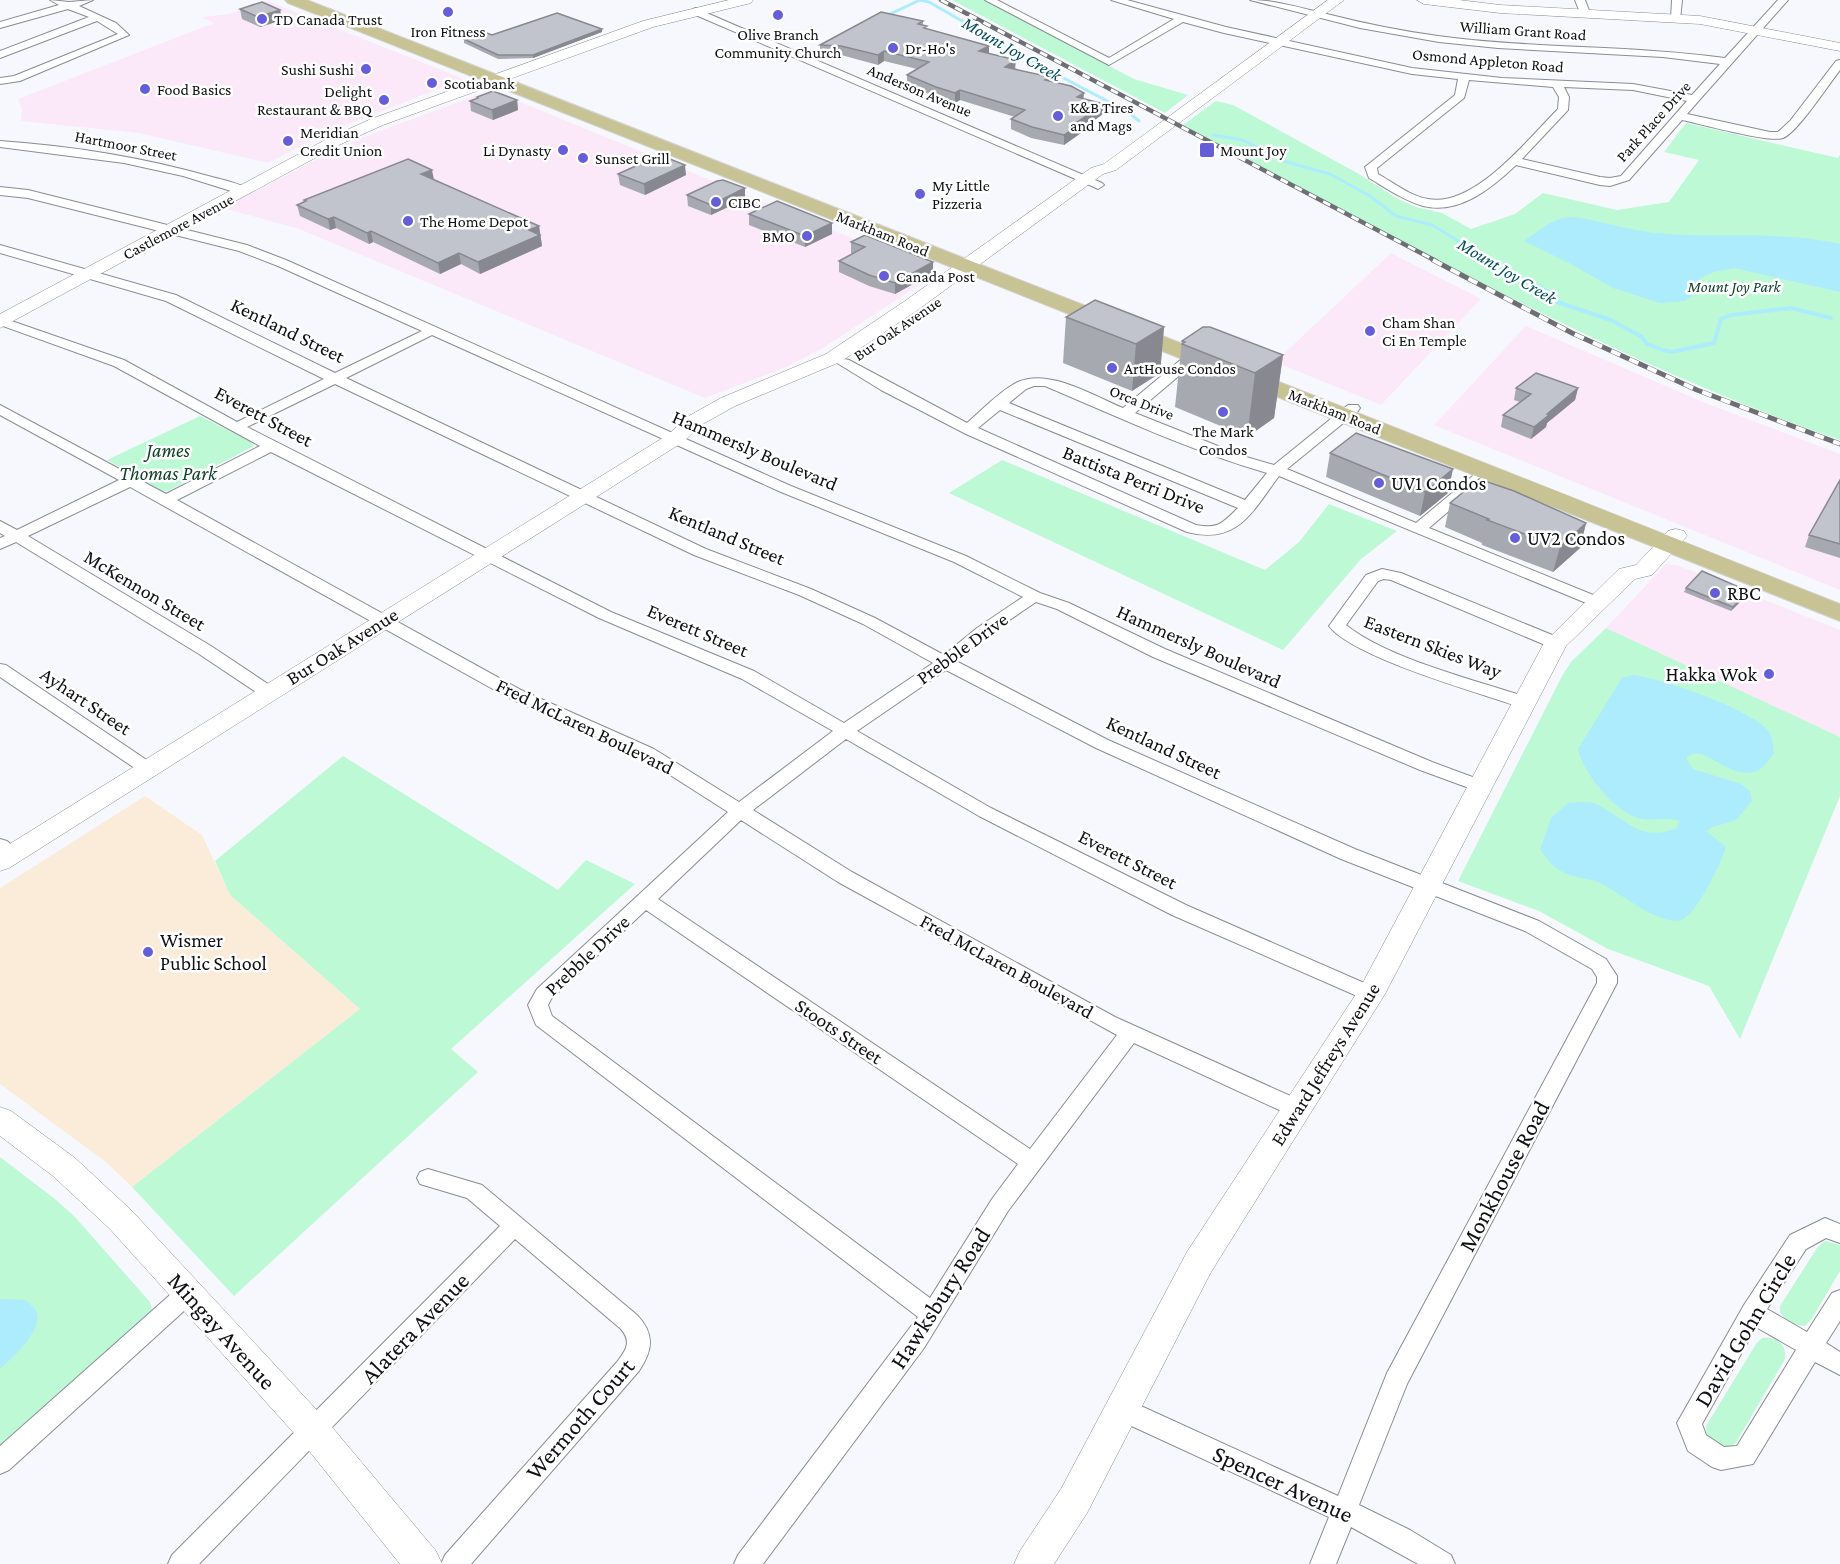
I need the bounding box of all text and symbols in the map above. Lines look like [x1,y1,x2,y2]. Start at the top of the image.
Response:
marker: Iron Fitness [441,5,455,19]
marker: Olive Branch Community Church [771,8,785,22]
place label: TD Canada Trust [274,11,383,28]
marker: TD Canada Trust [255,12,269,26]
water label: Mount Joy Creek [958,12,1066,86]
street label: William Grant Road [1459,18,1587,43]
place label: Iron Fitness [410,23,486,40]
place label: Olive Branch Community Church [715,26,842,62]
place label: Dr-Ho's [905,40,956,57]
marker: Dr-Ho's [886,41,900,55]
street label: Osmond Appleton Road [1411,45,1565,77]
place label: Sushi Sushi [281,61,354,78]
street label: Anderson Avenue [865,61,975,120]
marker: Sushi Sushi [359,62,373,76]
place label: Scotiabank [444,75,515,92]
marker: Scotiabank [425,76,439,90]
street label: Park Place Drive [1613,78,1694,165]
place label: Food Basics [157,81,231,98]
marker: Food Basics [138,82,152,96]
place label: Delight Restaurant & BBQ [257,83,373,118]
marker: Delight Restaurant & BBQ [377,93,391,107]
place label: K&B Tires and Mags [1070,99,1134,135]
marker: K&B Tires and Mags [1051,109,1065,123]
place label: Meridian Credit Union [300,124,383,159]
street label: Hartmoor Street [73,127,179,164]
marker: Meridian Credit Union [281,134,295,148]
marker: Mount Joy [1198,141,1216,159]
place label: Li Dynasty [483,142,552,160]
place label: Mount Joy [1220,142,1287,160]
marker: Li Dynasty [556,143,570,157]
place label: Sunset Grill [595,150,670,167]
marker: Sunset Grill [576,151,590,165]
place label: My Little Pizzeria [932,177,990,212]
marker: My Little Pizzeria [913,187,927,201]
street label: Castlemore Avenue [120,190,236,263]
place label: CIBC [728,194,760,211]
marker: CIBC [709,195,723,209]
street label: Markham Road [834,207,932,260]
place label: The Home Depot [420,213,529,231]
marker: The Home Depot [401,214,415,228]
place label: BMO [762,228,795,245]
marker: BMO [800,229,814,243]
water label: Mount Joy Creek [1453,233,1561,309]
place label: Canada Post [896,268,976,285]
marker: Canada Post [877,269,891,283]
park label: Mount Joy Park [1687,278,1781,296]
street label: Kentland Street [228,293,349,367]
street label: Bur Oak Avenue [850,293,944,364]
place label: Cham Shan Ci En Temple [1382,314,1467,350]
marker: Cham Shan Ci En Temple [1363,324,1377,338]
place label: ArtHouse Condos [1124,360,1236,377]
marker: ArtHouse Condos [1105,361,1119,375]
street label: Everett Street [211,381,317,451]
street label: Orca Drive [1107,382,1176,423]
street label: Markham Road [1286,385,1384,438]
street label: Hammersly Boulevard [669,405,841,496]
marker: The Mark Condos [1216,405,1230,419]
place label: The Mark Condos [1192,423,1254,458]
park label: James Thomas Park [119,439,218,484]
street label: Battista Perri Drive [1060,440,1208,518]
place label: UV1 Condos [1391,472,1487,494]
marker: UV1 Condos [1372,476,1386,490]
street label: Kentland Street [666,501,789,569]
place label: UV2 Condos [1527,527,1625,549]
marker: UV2 Condos [1508,531,1522,545]
street label: McKennon Street [80,545,210,635]
place label: RBC [1727,582,1761,604]
marker: RBC [1708,586,1722,600]
street label: Everett Street [644,599,752,661]
street label: Hammersly Boulevard [1113,600,1285,693]
street label: Bur Oak Avenue [282,603,402,689]
street label: Prebble Drive [912,607,1012,688]
street label: Eastern Skies Way [1361,610,1505,684]
street label: Ayhart Street [36,663,136,740]
place label: Hakka Wok [1666,663,1757,685]
marker: Hakka Wok [1762,667,1776,681]
street label: Fred McLaren Boulevard [493,673,678,779]
street label: Kentland Street [1103,711,1225,783]
street label: Everett Street [1075,825,1181,893]
street label: Fred McLaren Boulevard [917,909,1098,1023]
street label: Prebble Drive [540,910,634,1000]
place label: Wismer Public School [160,929,267,974]
marker: Wismer Public School [141,945,155,959]
street label: Edward Jeffreys Avenue [1266,978,1385,1150]
street label: Stoots Street [791,994,887,1068]
street label: Monkhouse Road [1452,1095,1555,1256]
street label: Hawksbury Road [884,1222,995,1373]
street label: David Gohn Circle [1688,1248,1801,1411]
street label: Mingay Avenue [163,1267,282,1395]
street label: Alatera Avenue [355,1267,474,1389]
street label: Wermoth Court [520,1352,640,1485]
street label: Spencer Avenue [1209,1439,1358,1528]

